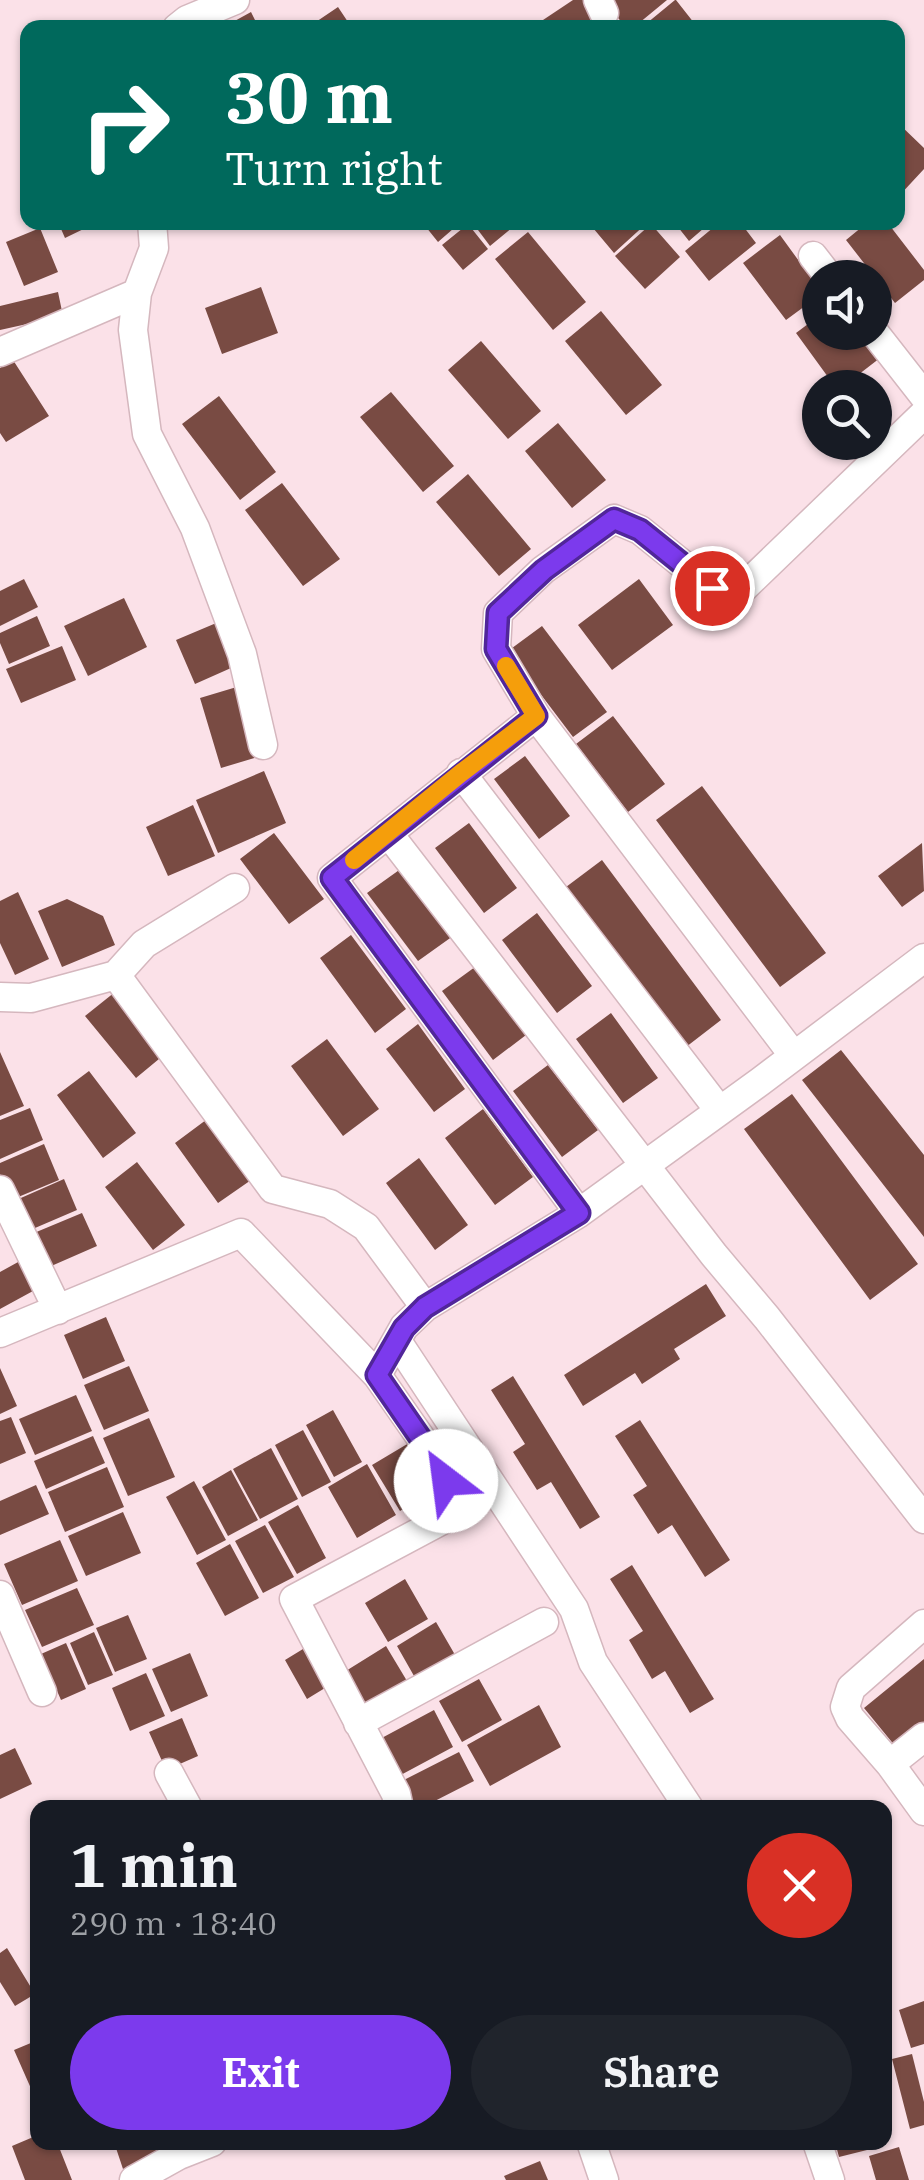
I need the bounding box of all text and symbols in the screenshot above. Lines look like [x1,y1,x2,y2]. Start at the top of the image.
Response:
text: 30 m [225,51,393,142]
icon: right [60,60,190,190]
text: Turn right [225,139,443,197]
map controls [802,260,892,460]
button: sound [802,260,892,350]
button: search [802,370,892,460]
pin [670,546,755,631]
icon: arrive [685,561,740,616]
position arrow [394,1429,498,1533]
text: 1 min [70,1825,238,1904]
button: close [747,1833,852,1938]
text: 290 m · 18:40 [70,1902,277,1944]
button: Exit [70,2015,451,2130]
button: Share [471,2015,852,2130]

